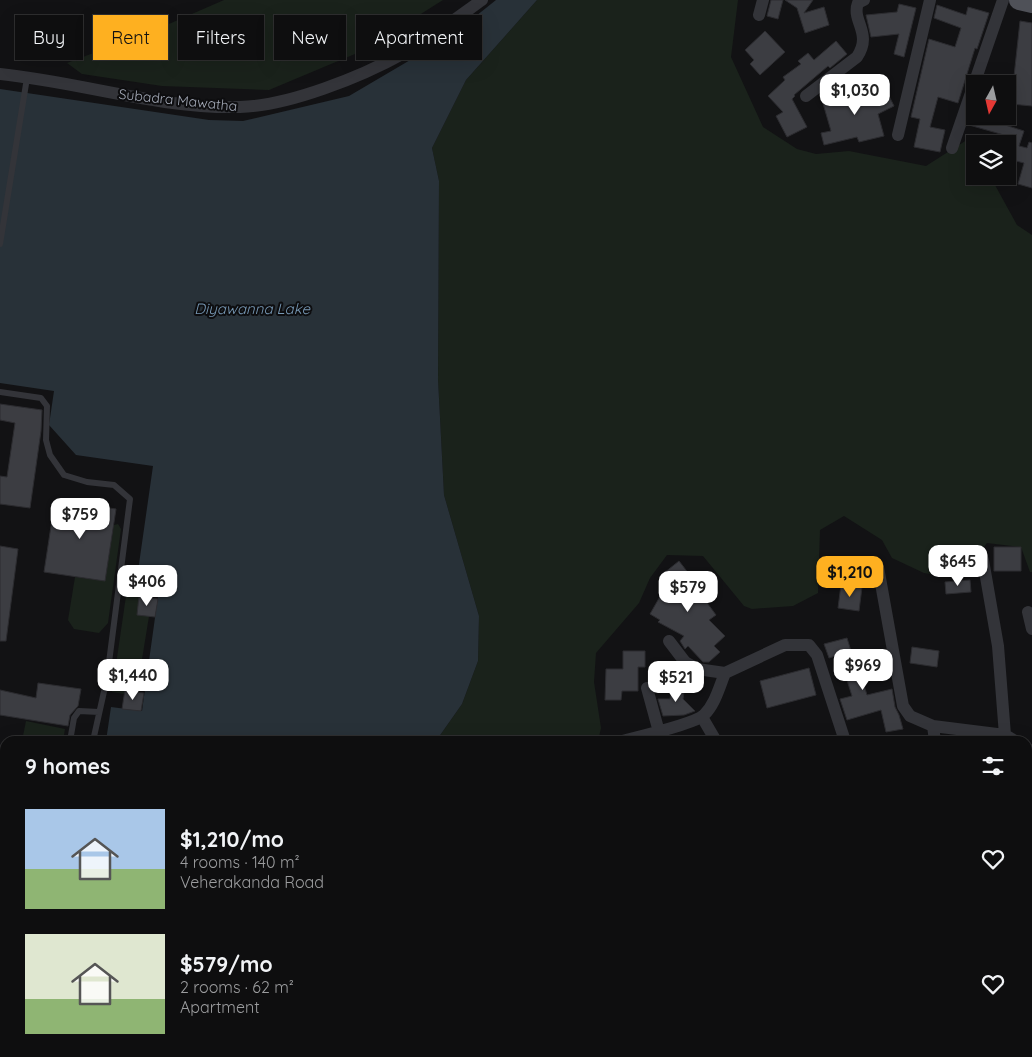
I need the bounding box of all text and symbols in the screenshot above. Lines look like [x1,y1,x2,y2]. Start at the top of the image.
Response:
chip: Buy [15,15,83,60]
chip: Rent [93,15,168,60]
chip: Filters [178,15,264,60]
chip: New [274,15,346,60]
chip: Apartment [356,15,482,60]
pin: $1,030 [814,74,896,116]
north arrow [966,75,1016,125]
map controls [966,75,1016,185]
text: $1,030 [831,80,879,100]
street label: Subadra Mawatha [118,85,238,115]
button: layers [966,135,1016,185]
water label: Diyawanna Lake [194,299,310,318]
pin: $759 [50,498,110,540]
text: $759 [62,504,98,524]
pin: $645 [928,544,988,587]
text: $645 [939,551,977,571]
pin: $1,210 [809,556,891,598]
text: $1,210 [827,562,873,582]
pin: $406 [117,564,177,607]
pin: $579 [658,570,718,613]
text: $406 [128,571,166,591]
text: $579 [670,577,706,597]
pin: $969 [833,648,893,691]
text: $969 [845,655,881,675]
pin: $1,440 [92,658,174,701]
pin: $521 [646,660,706,703]
text: $1,440 [109,665,157,685]
text: $521 [659,667,693,687]
icon: filters [979,752,1007,780]
text: 9 homes [25,753,110,779]
text: $1,210/mo [180,826,284,852]
icon: home [65,829,125,889]
icon: heart [979,845,1007,873]
text: 4 rooms · 140 m² [180,852,300,872]
text: Veherakanda Road [180,872,324,892]
text: $579/mo [180,951,272,977]
icon: home [65,954,125,1014]
icon: heart [979,970,1007,998]
text: 2 rooms · 62 m² [180,977,294,997]
text: Apartment [180,997,260,1017]

